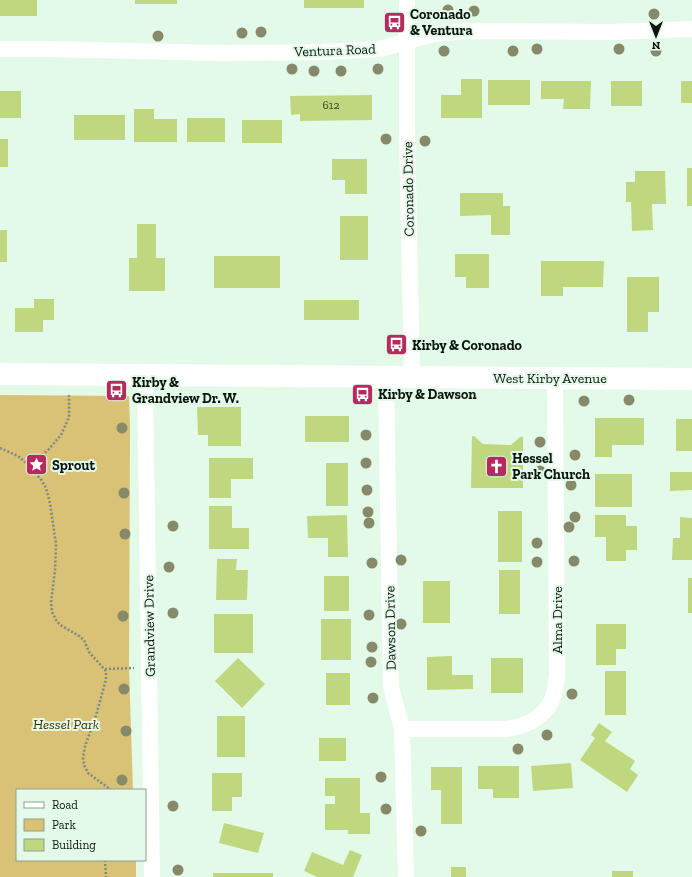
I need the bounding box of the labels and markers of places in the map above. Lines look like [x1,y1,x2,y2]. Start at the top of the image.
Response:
place label: Coronado & Ventura [410,6,473,39]
bus stop icon: Coronado & Ventura [382,9,408,35]
bus stop icon: Kirby & Coronado [384,332,410,358]
place label: Kirby & Coronado [412,337,523,354]
place label: Kirby & Grandview Dr. W. [132,374,239,407]
bus stop icon: Kirby & Grandview Dr. W. [103,377,129,403]
bus stop icon: Kirby & Dawson [349,381,375,407]
place label: Kirby & Dawson [378,386,477,403]
place label: Hessel Park Church [512,450,590,483]
place icon: Sprout [24,452,50,478]
church icon: Hessel Park Church [484,453,510,479]
place label: Sprout [52,457,95,474]

